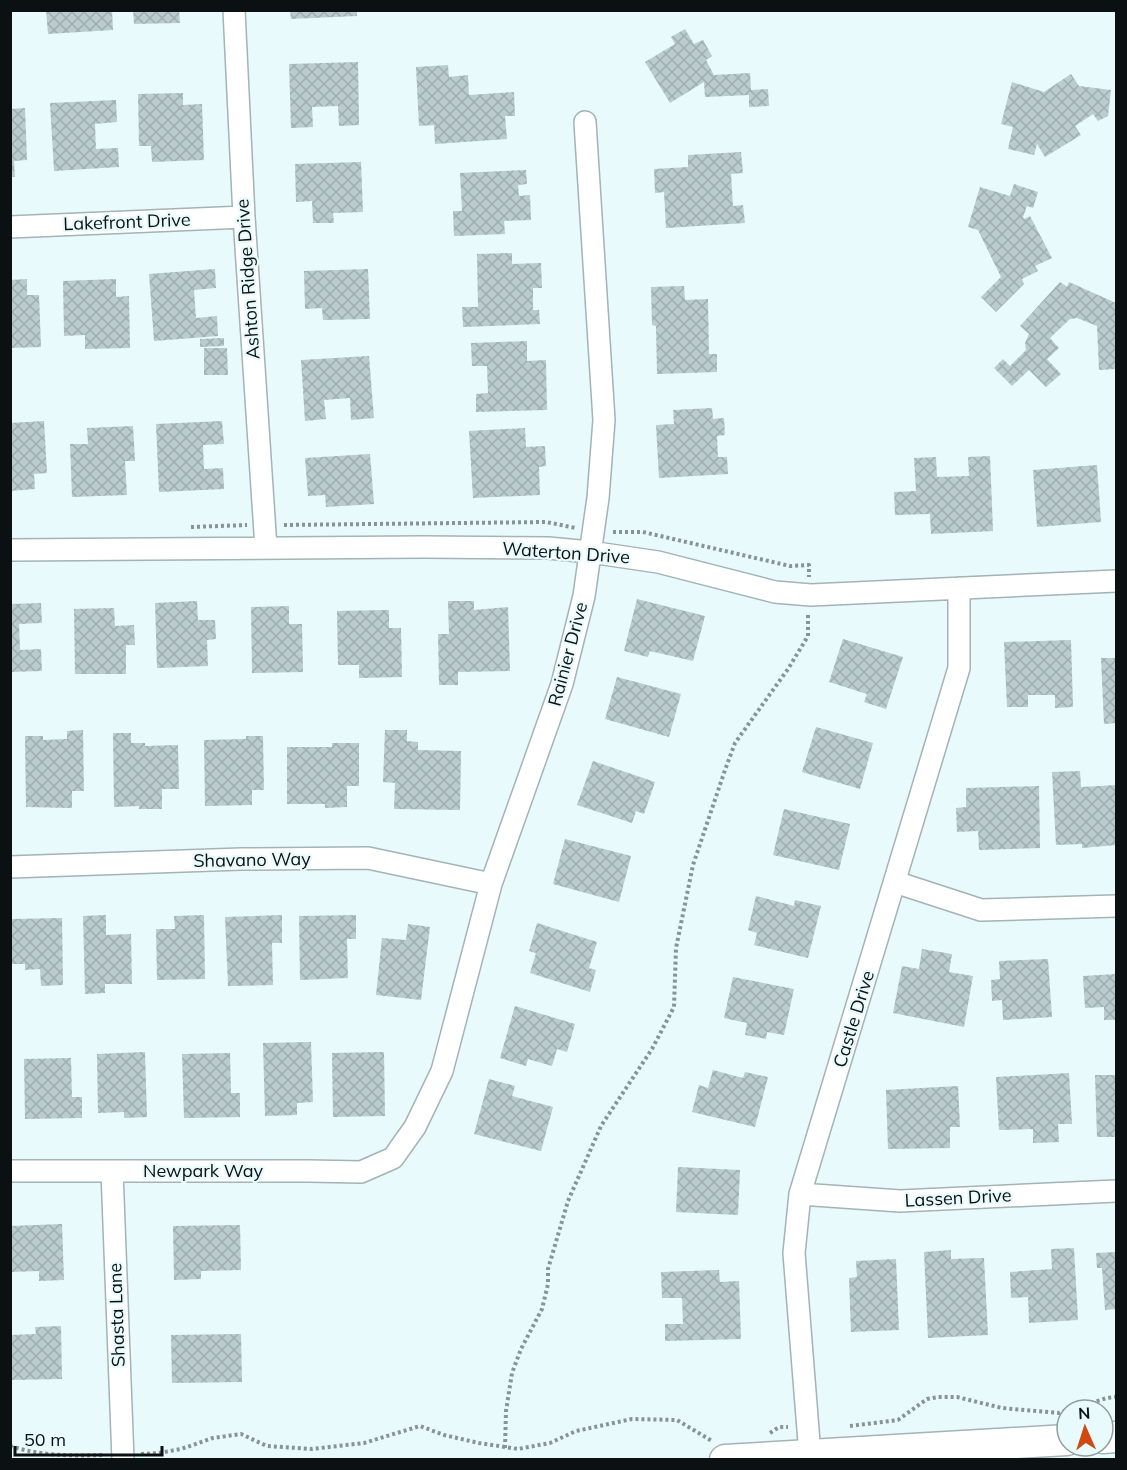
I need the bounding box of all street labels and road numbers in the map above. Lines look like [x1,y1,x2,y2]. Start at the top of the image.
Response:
street label: Ashton Ridge Drive [230,198,265,360]
street label: Lakefront Drive [63,208,191,235]
street label: Waterton Drive [501,537,631,568]
street label: Rainier Drive [543,599,592,708]
street label: Shavano Way [193,847,311,872]
street label: Castle Drive [828,968,879,1070]
street label: Newpark Way [143,1159,263,1182]
street label: Lassen Drive [904,1183,1012,1212]
street label: Shasta Lane [103,1263,130,1367]

